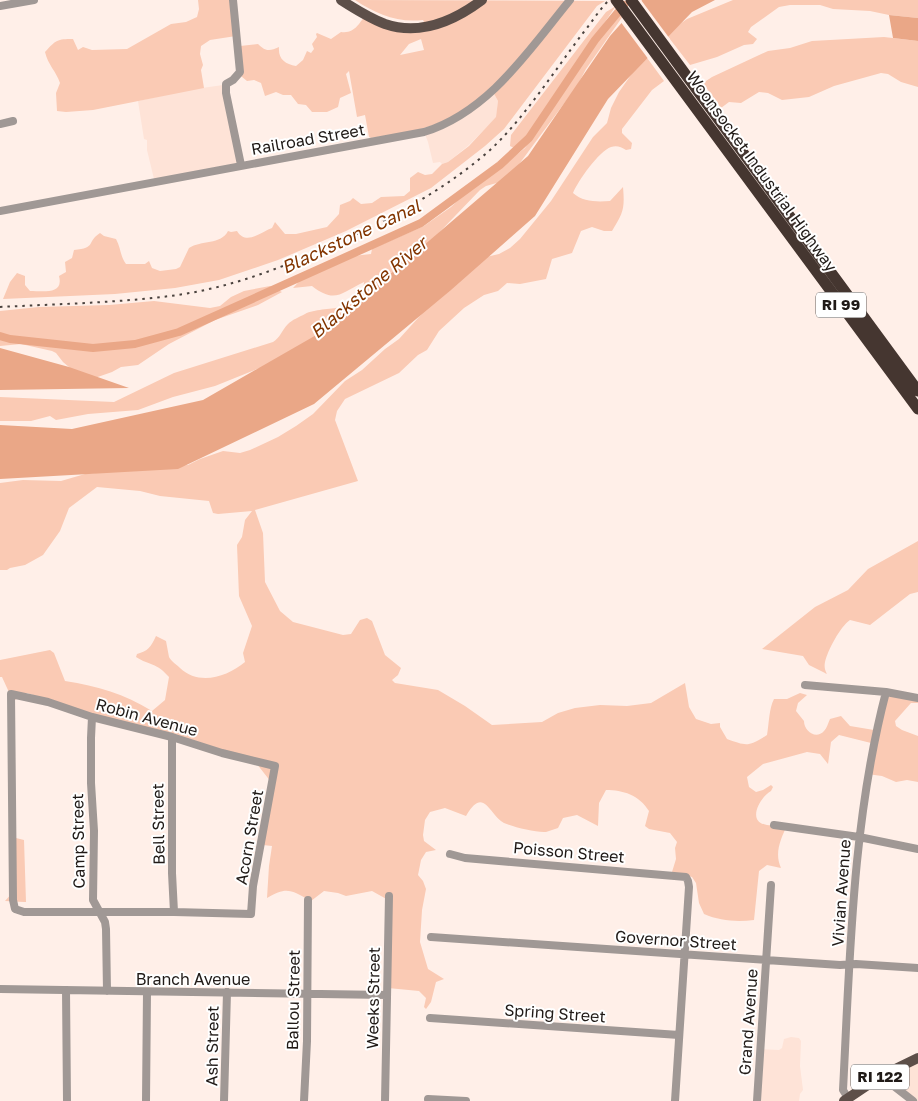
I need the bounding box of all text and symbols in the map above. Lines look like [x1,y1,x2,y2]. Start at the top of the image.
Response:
street label: Woonsocket Industrial Highway [682,67,842,275]
street label: Railroad Street [250,119,366,159]
water label: Blackstone Canal [278,194,425,278]
water label: Blackstone River [305,230,434,343]
road number: RI 99 [816,292,866,318]
street label: Robin Avenue [94,694,200,740]
street label: Bell Street [147,783,169,865]
street label: Acorn Street [231,788,267,886]
street label: Camp Street [67,793,89,889]
street label: Poisson Street [512,837,626,867]
street label: Vivian Avenue [827,839,855,947]
street label: Governor Street [615,926,737,954]
street label: Weeks Street [362,947,384,1049]
street label: Ballou Street [282,950,304,1050]
street label: Grand Avenue [734,968,762,1076]
street label: Branch Avenue [136,969,250,989]
street label: Spring Street [504,999,606,1027]
street label: Ash Street [201,1006,223,1086]
road number: RI 122 [851,1064,909,1090]

